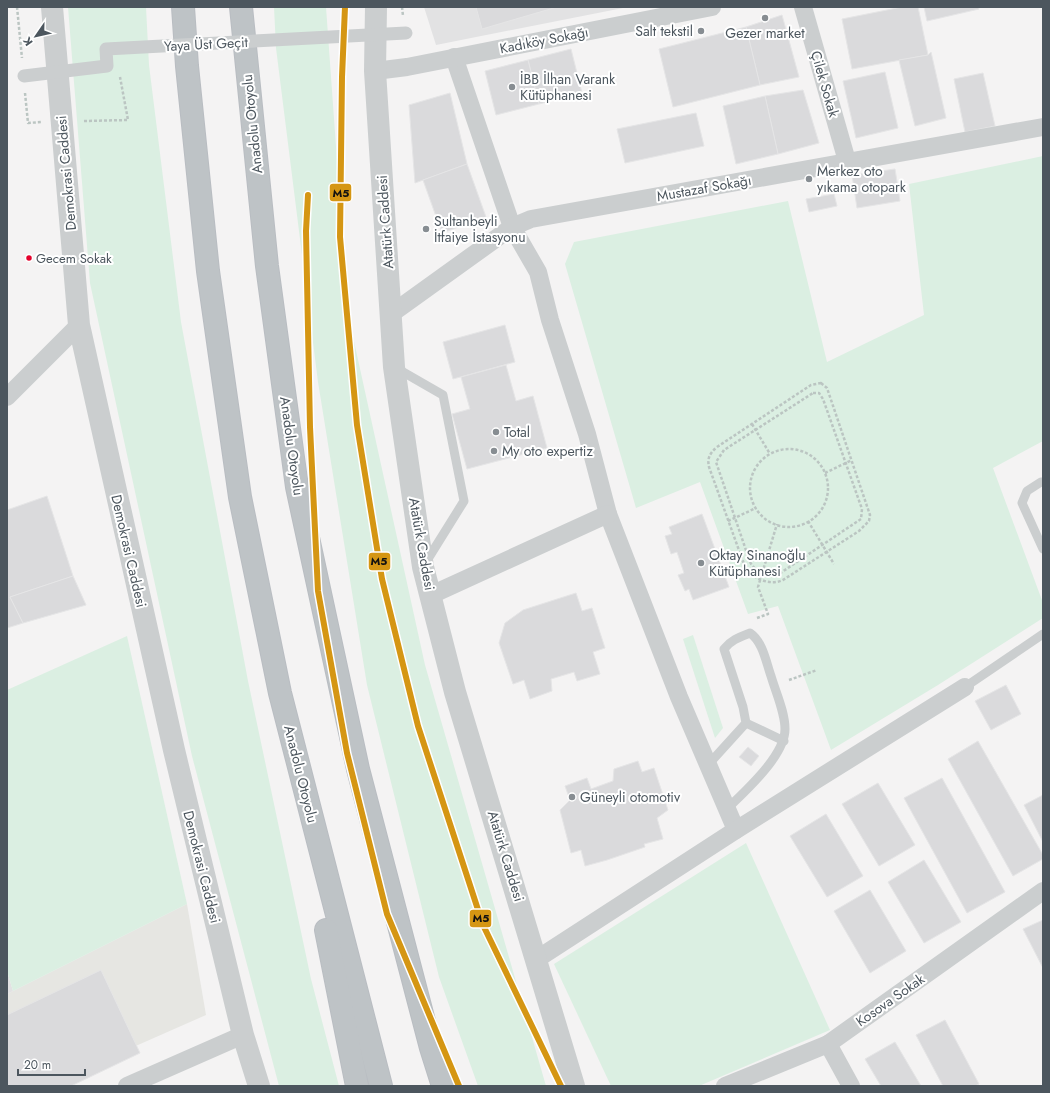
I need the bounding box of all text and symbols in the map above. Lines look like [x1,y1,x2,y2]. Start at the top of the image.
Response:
marker: Gezer market [760,13,770,23]
north arrow [16,16,56,56]
place label: Salt tekstil [635,21,693,41]
street label: Kadıköy Sokağı [498,22,590,58]
place label: Gezer market [725,23,805,43]
marker: Salt tekstil [696,26,706,36]
street label: Yaya Üst Geçit [164,32,249,56]
text: K [19,34,36,49]
street label: Çilek Sokak [806,48,844,120]
place label: İBB İlhan Varank Kütüphanesi [520,69,616,105]
street label: Anadolu Otoyolu [237,73,267,175]
marker: İBB İlhan Varank Kütüphanesi [507,82,517,92]
street label: Demokrasi Caddesi [51,115,81,231]
place label: Merkez oto yıkama otopark [817,161,907,197]
street label: Mustazaf Sokağı [655,170,753,206]
street label: Atatürk Caddesi [372,174,398,270]
marker: Merkez oto yıkama otopark [804,174,814,184]
line badge: M5 [329,183,352,202]
text: M5 [333,185,349,201]
place label: Sultanbeyli İtfaiye İstasyonu [434,211,526,247]
marker: Sultanbeyli İtfaiye İstasyonu [421,224,431,234]
place label: Gecem Sokak [36,249,112,268]
marker: Gecem Sokak [24,253,34,263]
street label: Anadolu Otoyolu [275,395,309,497]
place label: Total [504,422,530,442]
marker: Total [491,427,501,437]
place label: My oto expertiz [502,441,593,461]
marker: My oto expertiz [489,446,499,456]
street label: Demokrasi Caddesi [106,493,152,609]
street label: Atatürk Caddesi [404,496,440,592]
place label: Oktay Sinanoğlu Kütüphanesi [709,545,806,581]
line badge: M5 [368,552,391,571]
text: M5 [371,553,387,569]
marker: Oktay Sinanoğlu Kütüphanesi [696,558,706,568]
street label: Anadolu Otoyolu [279,723,323,825]
place label: Güneyli otomotiv [580,787,681,807]
marker: Güneyli otomotiv [567,792,577,802]
street label: Atatürk Caddesi [483,808,529,904]
street label: Demokrasi Caddesi [178,809,226,925]
line badge: M5 [469,909,492,928]
text: M5 [473,910,489,926]
street label: Kosova Sokak [852,968,929,1031]
scale bar [18,1051,85,1077]
text: 20 m [24,1056,51,1074]

